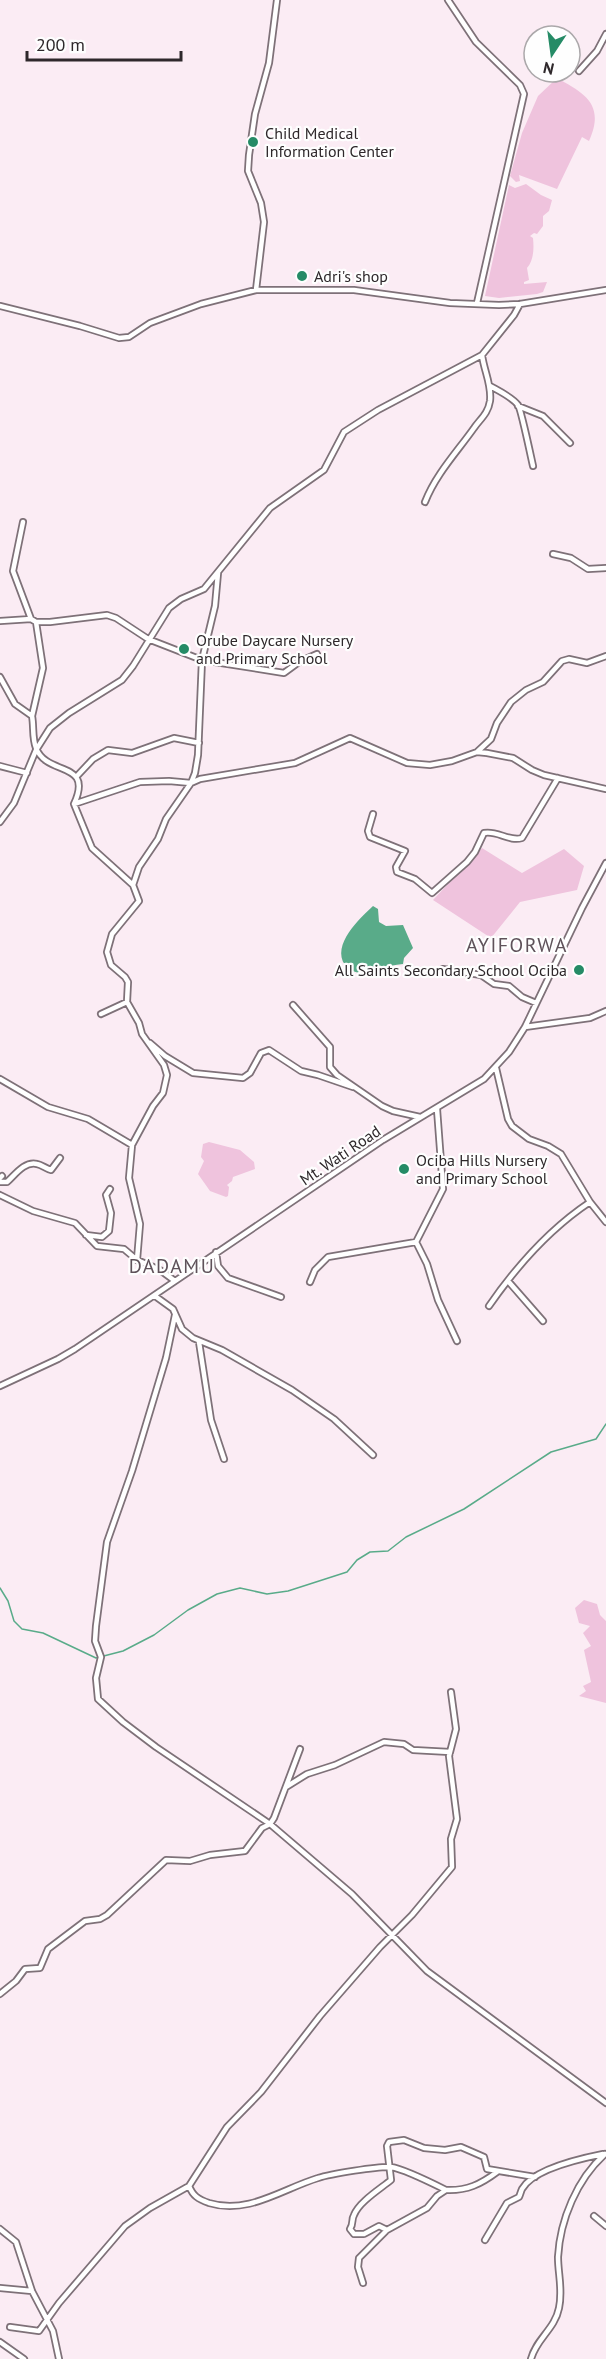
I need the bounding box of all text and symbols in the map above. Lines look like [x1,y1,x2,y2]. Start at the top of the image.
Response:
scale bar [27,24,182,62]
north arrow [522,24,582,84]
text: 200 m [36,33,85,56]
text: N [541,58,556,80]
place label: Child Medical Information Center [265,123,394,161]
marker: Child Medical Information Center [246,135,260,149]
place label: Adri's shop [314,266,388,286]
marker: Adri's shop [295,269,309,283]
place label: Orube Daycare Nursery and Primary School [196,630,354,668]
marker: Orube Daycare Nursery and Primary School [177,642,191,656]
district label: AYIFORWA [466,932,568,958]
place label: All Saints Secondary School Ociba [335,960,567,980]
marker: All Saints Secondary School Ociba [572,963,586,977]
street label: Mt. Wati Road [296,1121,384,1189]
place label: Ociba Hills Nursery and Primary School [416,1150,548,1188]
marker: Ociba Hills Nursery and Primary School [397,1162,411,1176]
district label: DADAMU [129,1253,215,1279]

